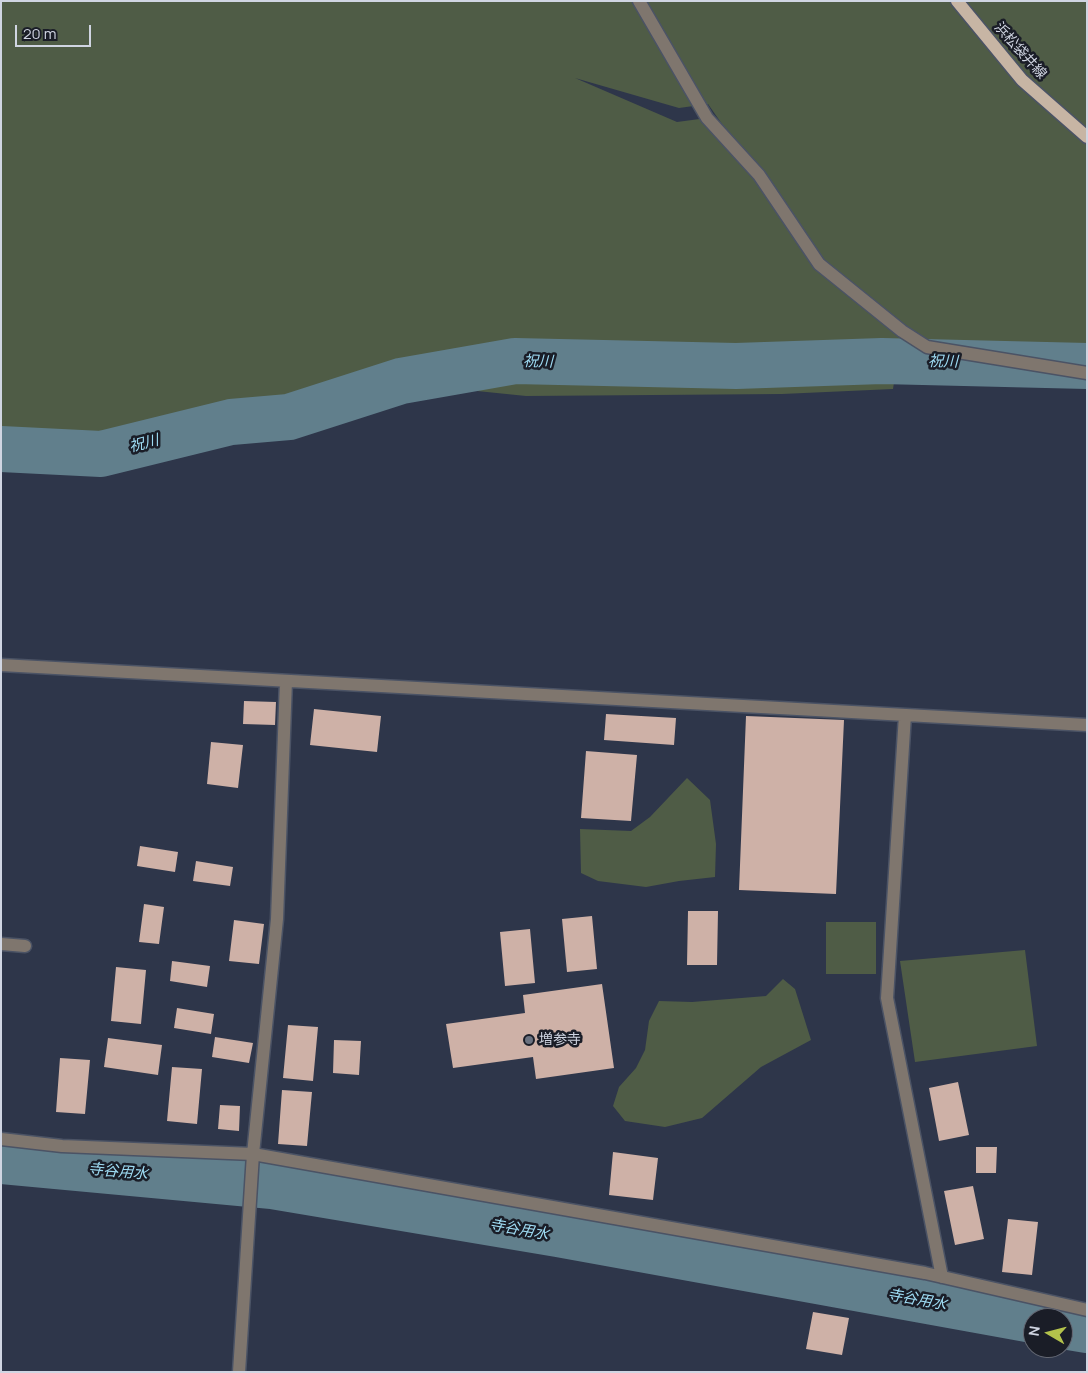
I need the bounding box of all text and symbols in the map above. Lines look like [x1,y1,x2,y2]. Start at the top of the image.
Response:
scale bar [18,15,94,47]
street label: 浜松袋井線 [990,19,1050,83]
text: 20 m [23,23,56,44]
water label: 祝川 [523,353,553,371]
water label: 祝川 [928,353,958,371]
water label: 祝川 [127,432,161,456]
place label: 増参寺 [539,1032,581,1048]
marker: 増参寺 [523,1034,535,1046]
water label: 寺谷用水 [87,1160,149,1184]
water label: 寺谷用水 [488,1216,550,1244]
water label: 寺谷用水 [886,1286,948,1314]
north arrow [1023,1308,1073,1358]
text: N [1024,1325,1044,1337]

